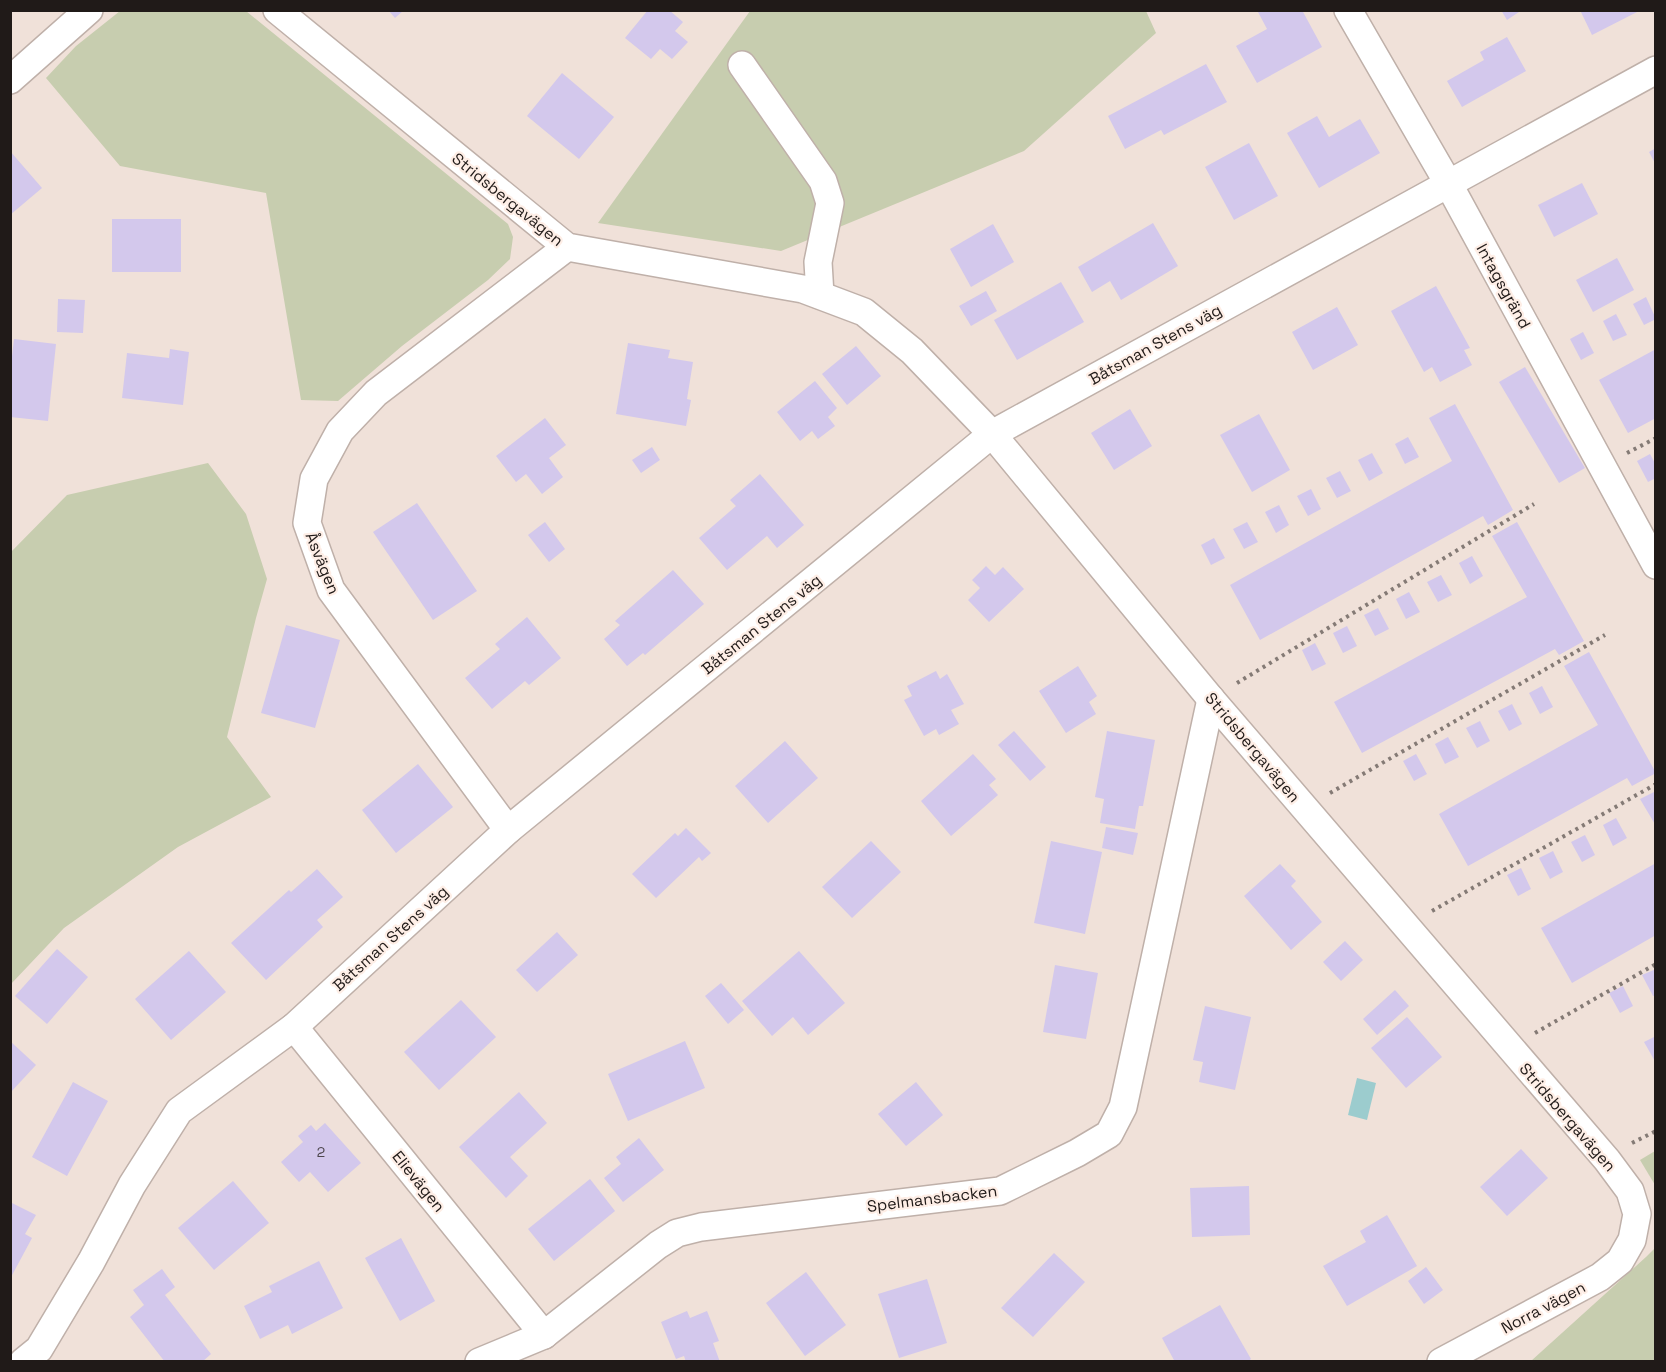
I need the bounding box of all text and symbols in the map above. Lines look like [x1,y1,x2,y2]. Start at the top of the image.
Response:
street label: Stridsbergavägen [448,148,568,251]
street label: Intagsgränd [1472,240,1535,332]
street label: Båtsman Stens väg [1085,299,1225,390]
street label: Åsvägen [301,529,344,597]
street label: Båtsman Stens väg [697,570,826,679]
street label: Stridsbergavägen [1200,688,1305,807]
street label: Båtsman Stens väg [328,881,452,996]
street label: Stridsbergavägen [1515,1059,1621,1176]
house number: 2 [317,1143,325,1161]
street label: Elievägen [388,1146,450,1216]
street label: Spelmansbacken [866,1180,998,1217]
street label: Norra vägen [1497,1276,1589,1338]

